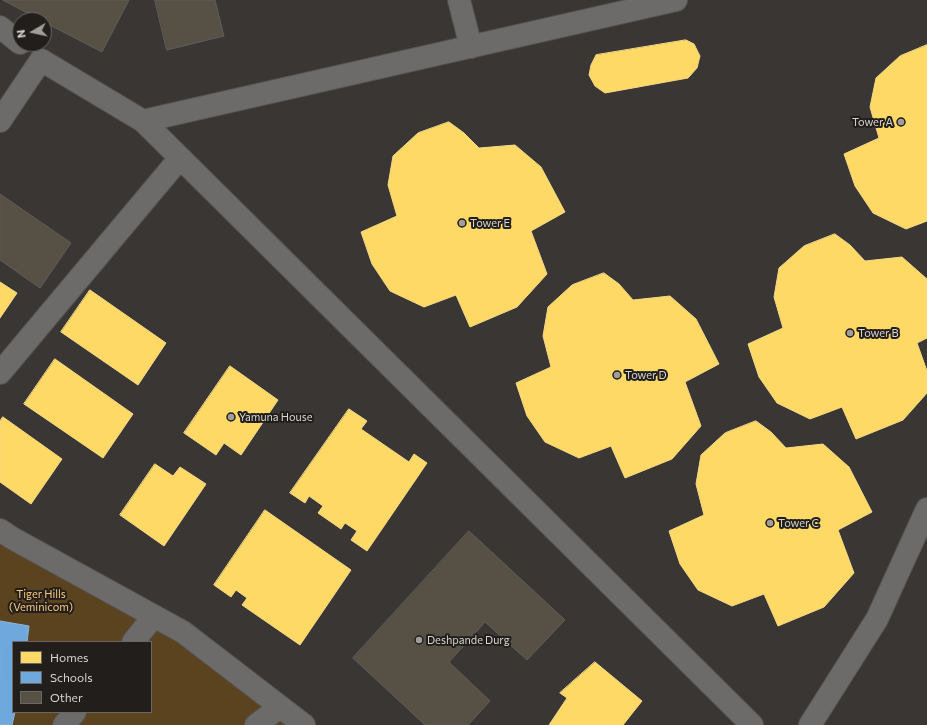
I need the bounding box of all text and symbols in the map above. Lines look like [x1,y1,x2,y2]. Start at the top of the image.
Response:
north arrow [12,12,52,52]
text: N [14,29,28,39]
place label: Tower A [852,115,893,129]
marker: Tower A [896,117,906,127]
place label: Tower E [470,216,510,230]
marker: Tower E [457,218,467,228]
place label: Tower B [858,326,899,340]
marker: Tower B [845,328,855,338]
place label: Tower D [625,368,667,382]
marker: Tower D [612,370,622,380]
place label: Yamuna House [239,410,312,424]
marker: Yamuna House [226,412,236,422]
place label: Tower C [778,516,819,530]
marker: Tower C [765,518,775,528]
park label: Tiger Hills (Veminicom) [9,587,73,613]
place label: Deshpande Durg [427,633,510,647]
marker: Deshpande Durg [414,635,424,645]
legend [12,641,152,713]
text: Homes [50,650,88,664]
text: Schools [50,670,93,684]
text: Other [50,690,83,704]

